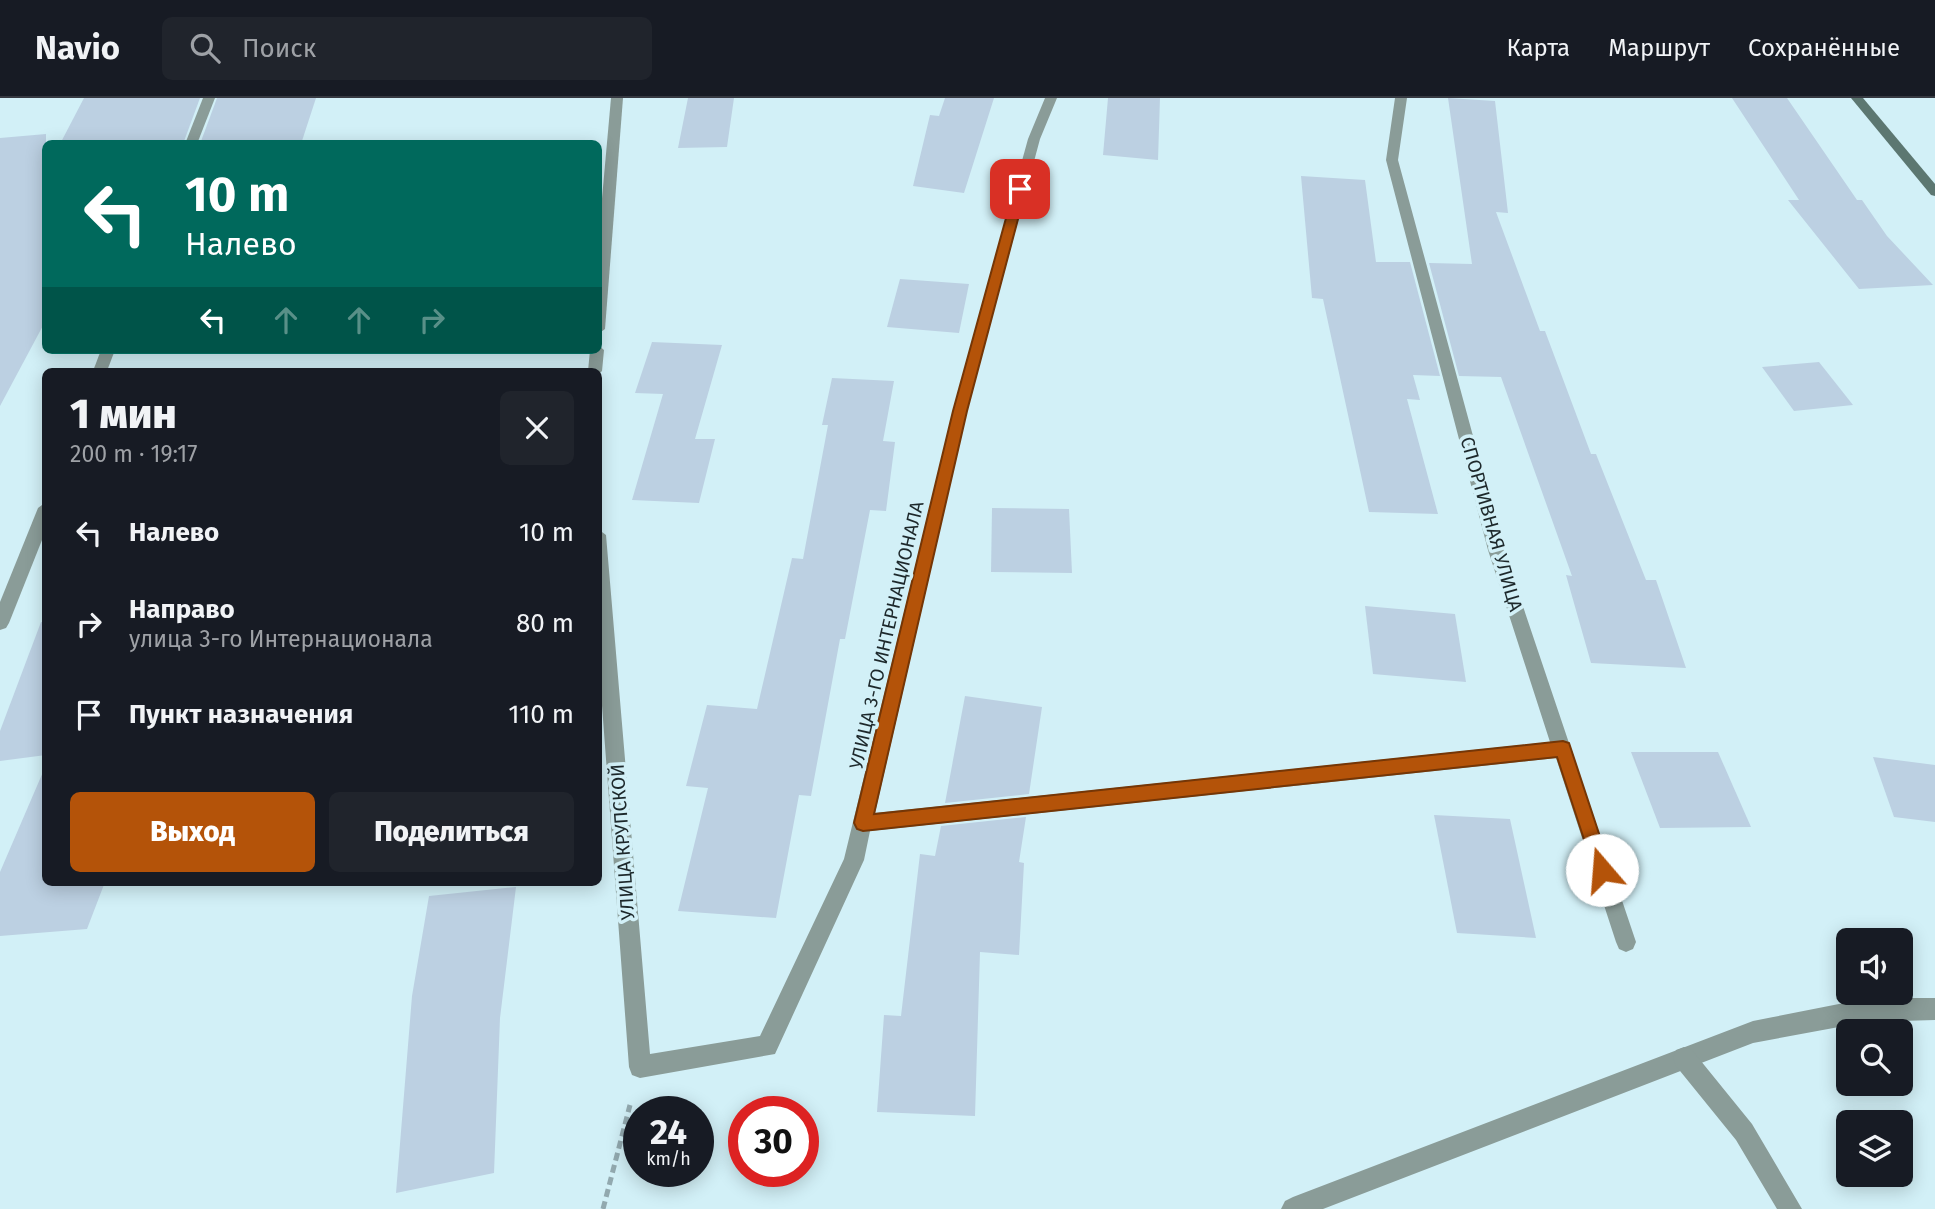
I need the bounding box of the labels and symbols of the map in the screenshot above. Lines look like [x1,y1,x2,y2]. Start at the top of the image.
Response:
pin [990,159,1050,219]
street label: СПОРТИВНАЯ УЛИЦА [1456,434,1528,614]
street label: УЛИЦА 3-ГО ИНТЕРНАЦИОНАЛА [844,499,929,771]
street label: УЛИЦА КРУПСКОЙ [606,763,639,921]
position arrow [1565,833,1639,907]
speed limit sign: 30 [728,1096,819,1187]

